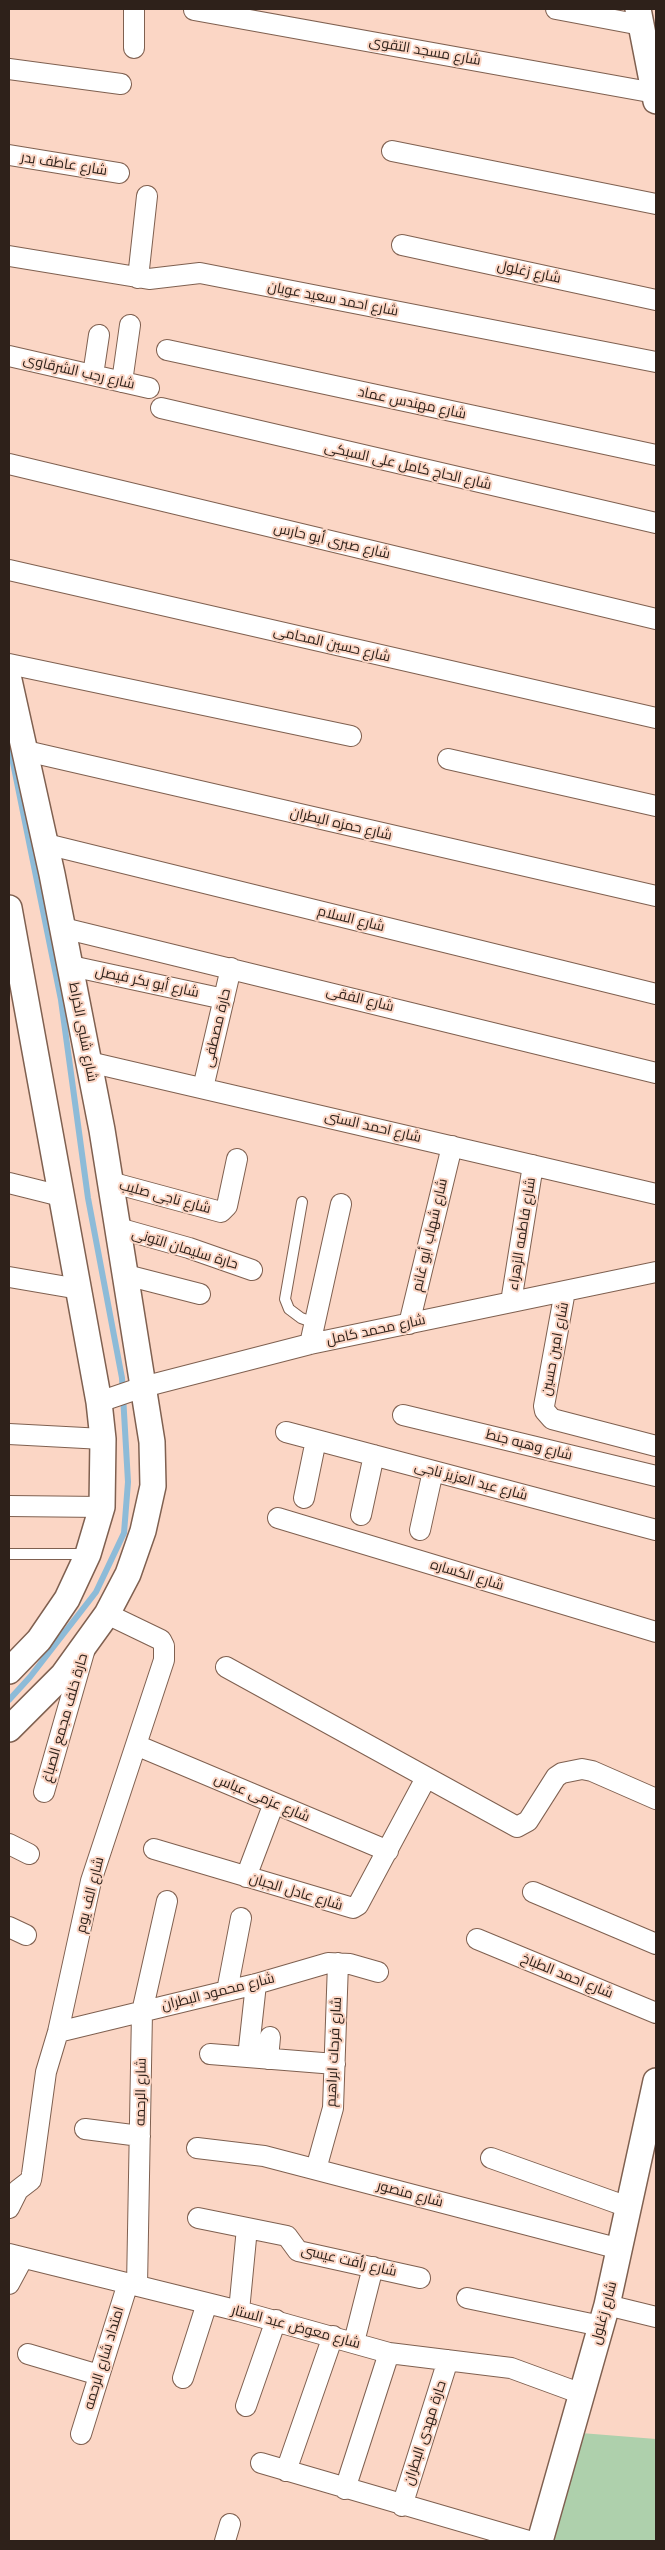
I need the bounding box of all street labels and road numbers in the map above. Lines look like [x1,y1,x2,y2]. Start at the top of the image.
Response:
street label: شارع مسجد التقوى [368,33,482,69]
street label: شارع عاطف بدر [20,149,108,179]
street label: شارع زغلول [496,257,562,287]
street label: شارع احمد سعيد عويان [266,278,400,320]
street label: شارع رجب الشرقاوى [22,351,136,393]
street label: شارع مهندس عماد [356,383,468,423]
street label: شارع الحاج كامل على السبكى [323,439,493,493]
street label: شارع صبرى أبو حارس [272,519,392,563]
street label: شارع حسين المحامى [272,622,392,666]
street label: شارع حمزه البطران [289,804,393,844]
street label: شارع السلام [316,903,386,935]
street label: شارع أبو بكر فيصل [94,963,200,1001]
street label: شارع شلبى الخراط [65,981,101,1083]
street label: شارع الفقى [325,983,395,1015]
street label: حارة مصطفى [200,987,234,1069]
street label: شارع احمد السنى [323,1108,423,1146]
street label: شارع فاطمه الزهراء [505,1176,539,1292]
street label: شارع ناجى صليب [117,1177,213,1217]
street label: شارع شهاب أبو غانم [409,1177,451,1293]
street label: حارة سليمان التونى [130,1225,240,1273]
street label: شارع امين حسين [538,1301,572,1397]
street label: شارع محمد كامل [325,1311,427,1349]
street label: شارع وهبه جنط [484,1426,574,1464]
street label: شارع عبد العزيز ناجى [413,1458,529,1504]
street label: شارع الكساره [428,1556,506,1594]
street label: حارة خلف مجمع الصباغ [39,1652,91,1784]
street label: شارع عزمى عباس [212,1770,312,1826]
street label: شارع الف يوم [72,1855,108,1935]
street label: شارع عادل الجبان [247,1870,345,1914]
street label: شارع احمد الطباخ [519,1950,615,2002]
street label: شارع محمود البطران [160,1970,276,2014]
street label: شارع فرحات ابراهيم [323,1996,345,2108]
street label: شارع الرحمه [132,2058,150,2126]
street label: شارع منصور [375,2177,445,2211]
street label: شارع رأفت عيسى [300,2242,398,2280]
street label: شارع زغلول [588,2280,620,2346]
street label: شارع معوض عبد الستار [230,2302,362,2352]
street label: امتداد شارع الرحمه [80,2304,128,2412]
street label: حارة مهدى البطران [400,2378,450,2488]

